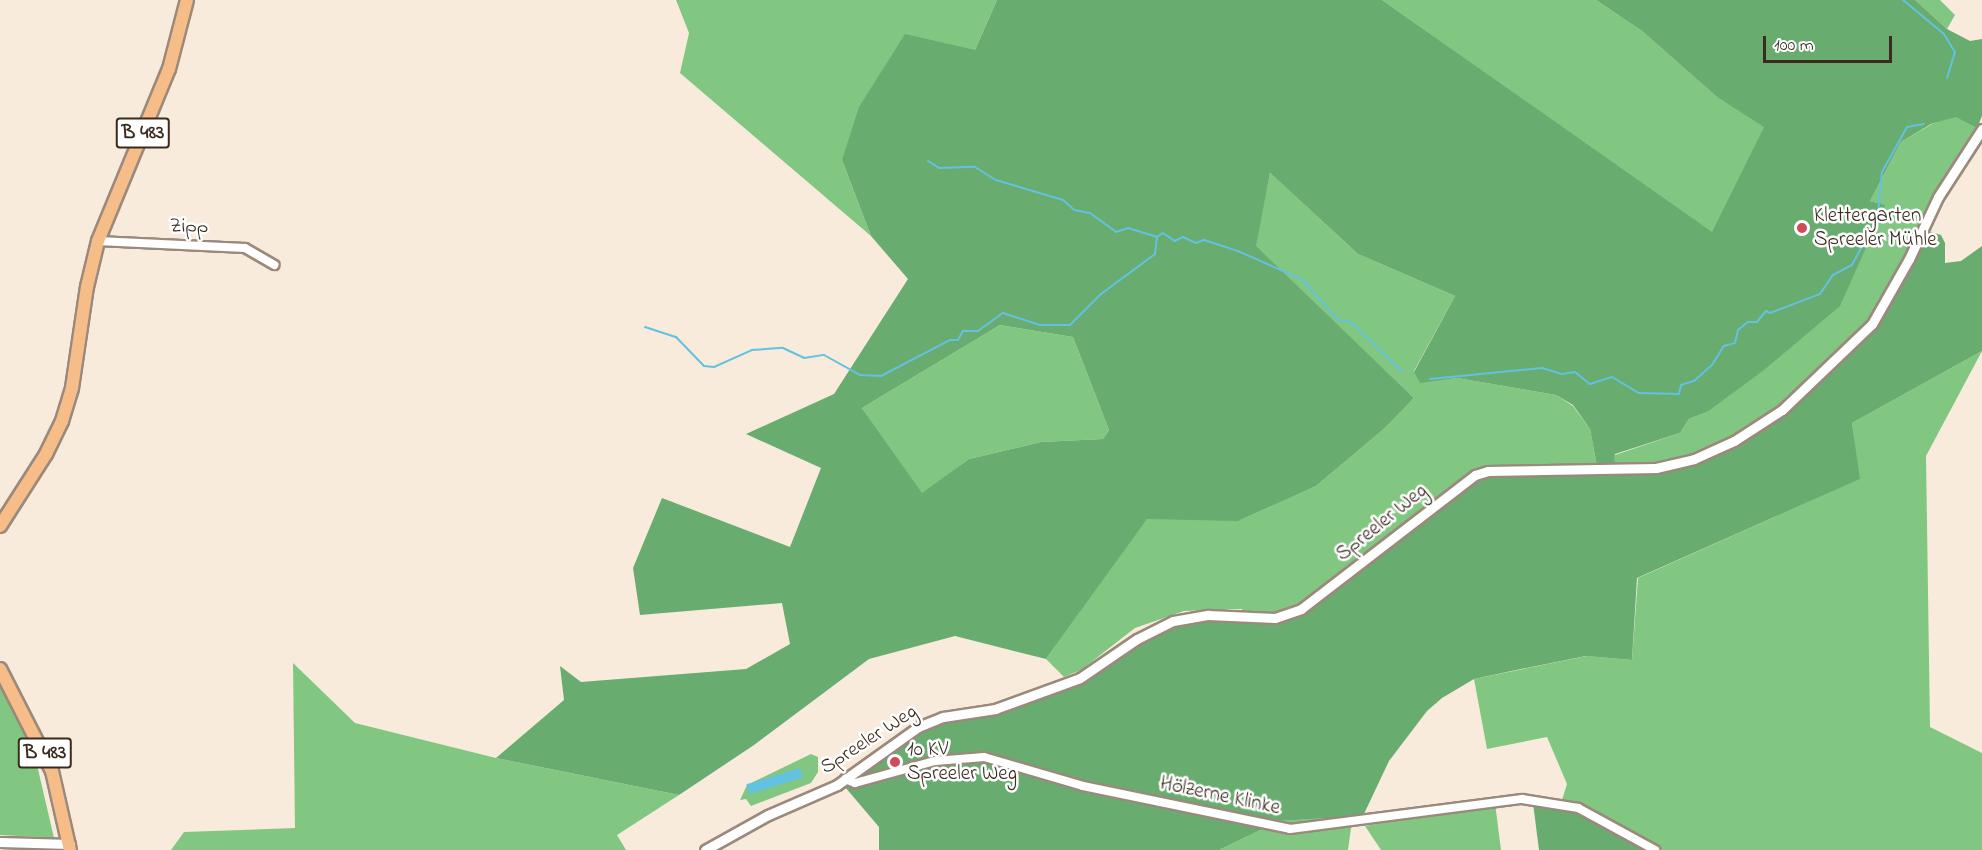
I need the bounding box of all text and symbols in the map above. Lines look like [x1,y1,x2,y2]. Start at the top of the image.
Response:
scale bar [1766,24,1895,62]
text: 100 m [1774,33,1814,59]
road number: B 483 [114,116,172,150]
place label: Klettergarten Spreeler Mühle [1814,203,1937,253]
street label: Zipp [169,214,209,240]
marker: Klettergarten Spreeler Mühle [1795,221,1809,235]
street label: Spreeler Weg [1331,479,1433,567]
street label: Spreeler Weg [816,699,922,781]
road number: B 483 [16,736,74,770]
place label: 10 KV Spreeler Weg [907,737,1017,787]
marker: 10 KV Spreeler Weg [888,755,902,769]
street label: Hölzerne Klinke [1158,771,1282,821]

